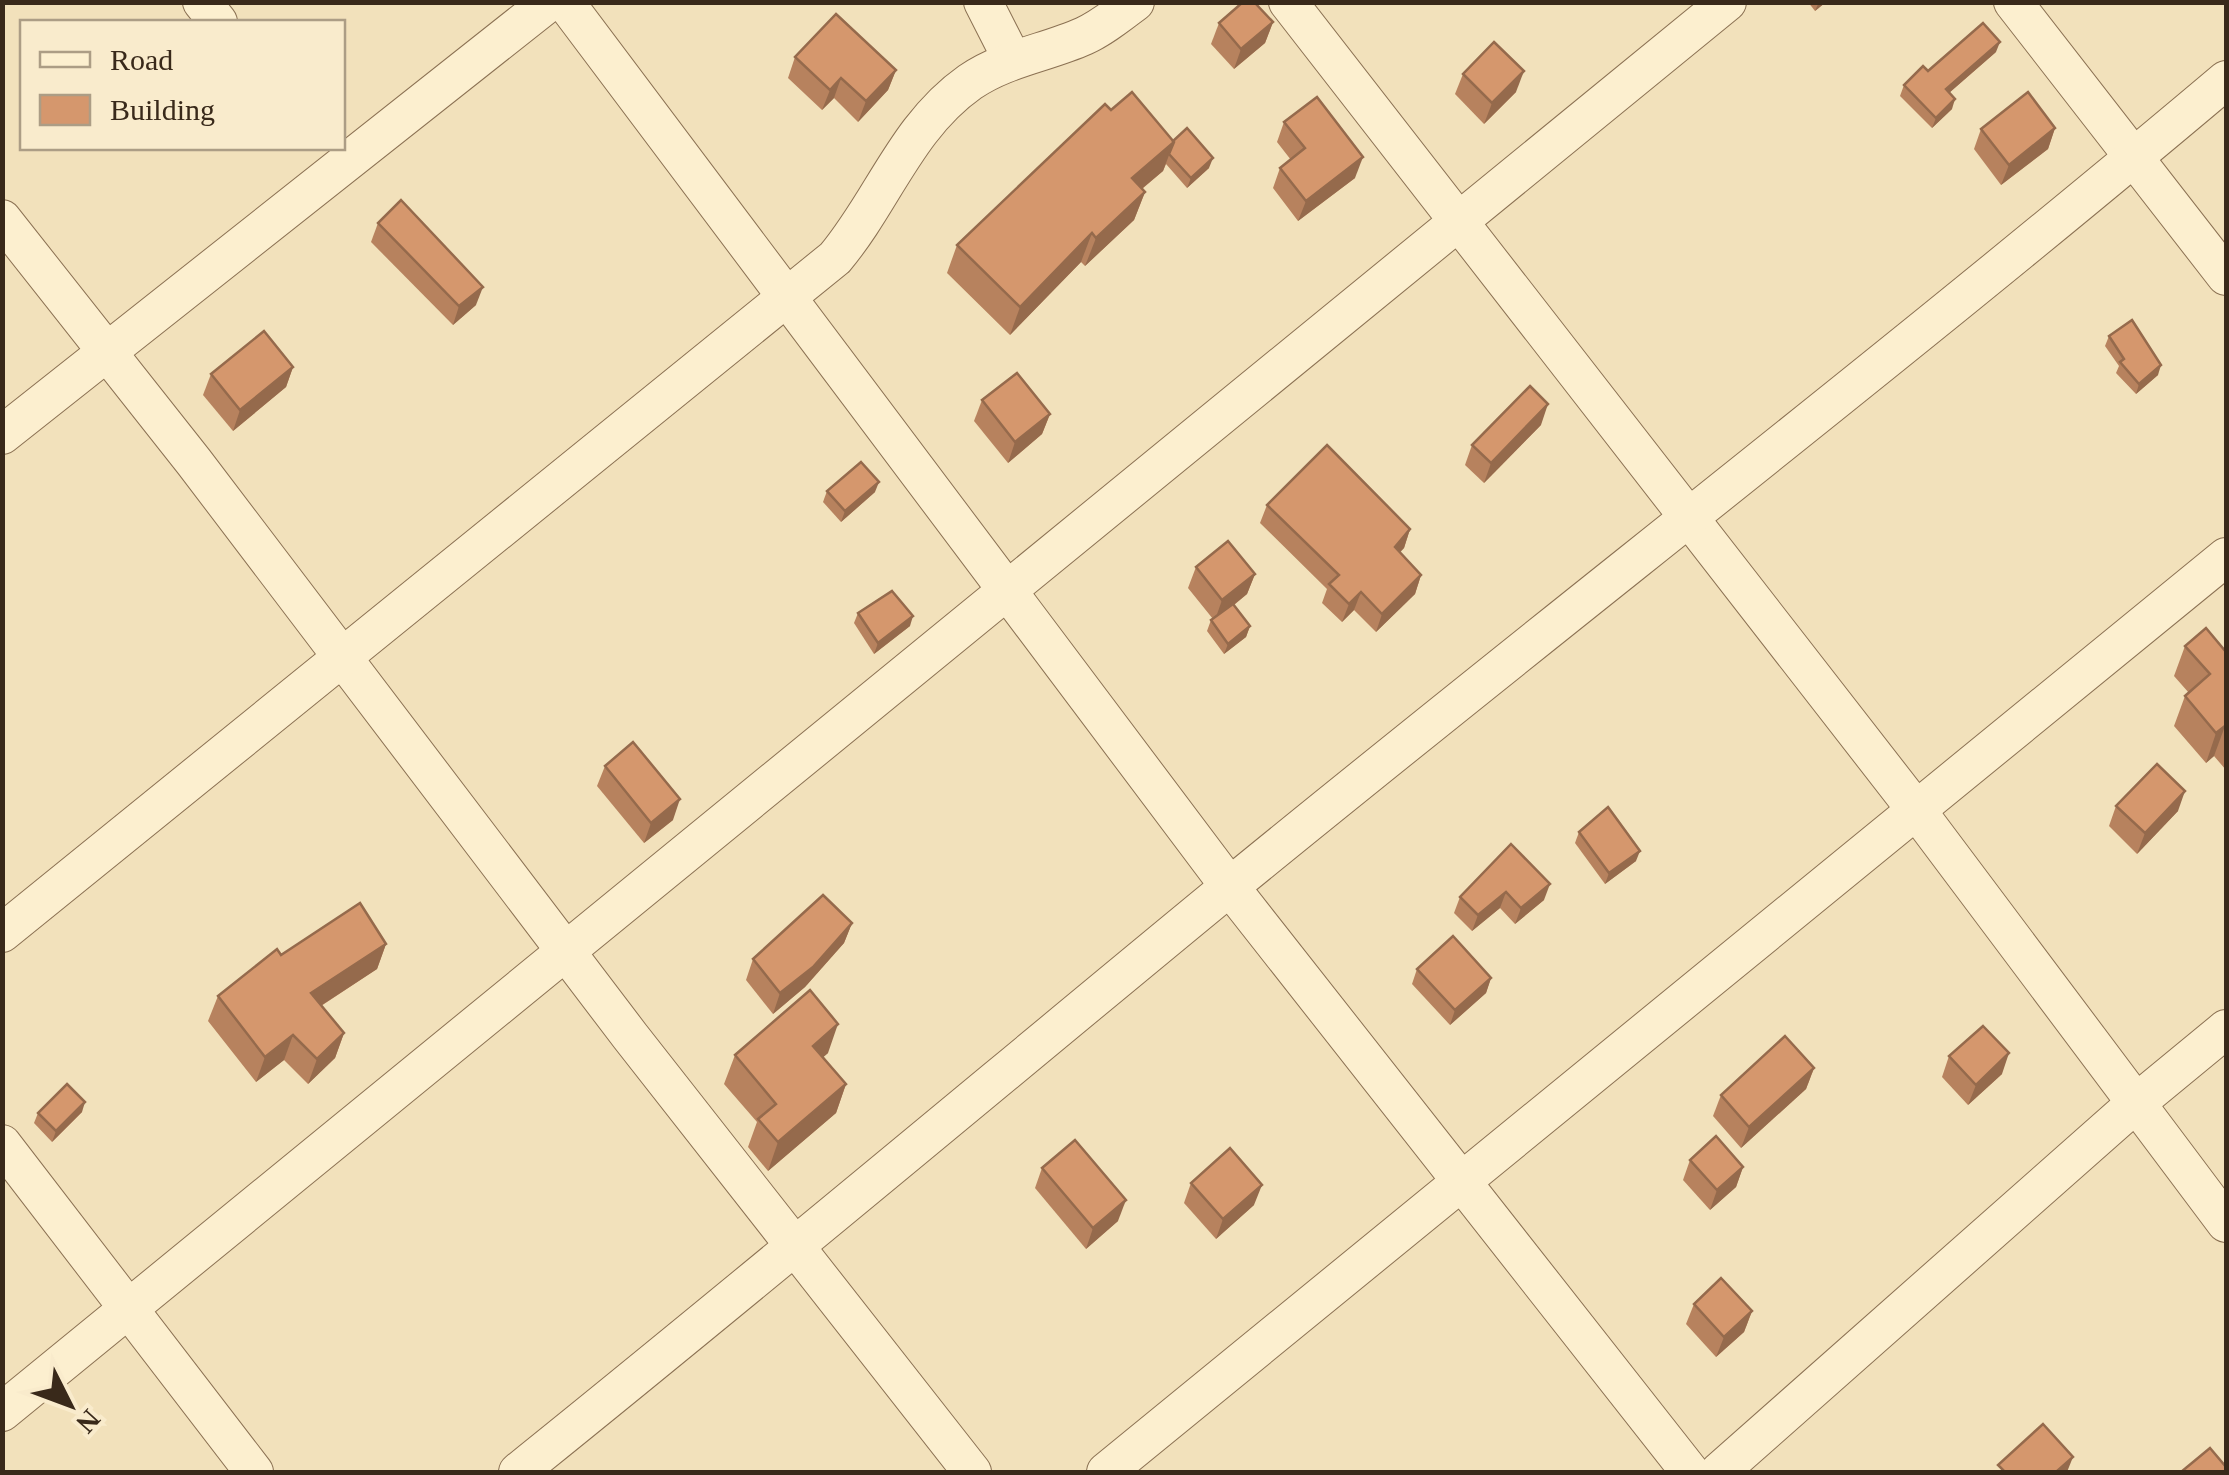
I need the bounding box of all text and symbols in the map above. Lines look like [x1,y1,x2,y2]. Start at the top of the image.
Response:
legend [20,20,345,150]
text: Road [110,43,173,76]
text: Building [110,93,215,126]
north arrow [20,1355,120,1455]
text: N [70,1404,106,1439]

